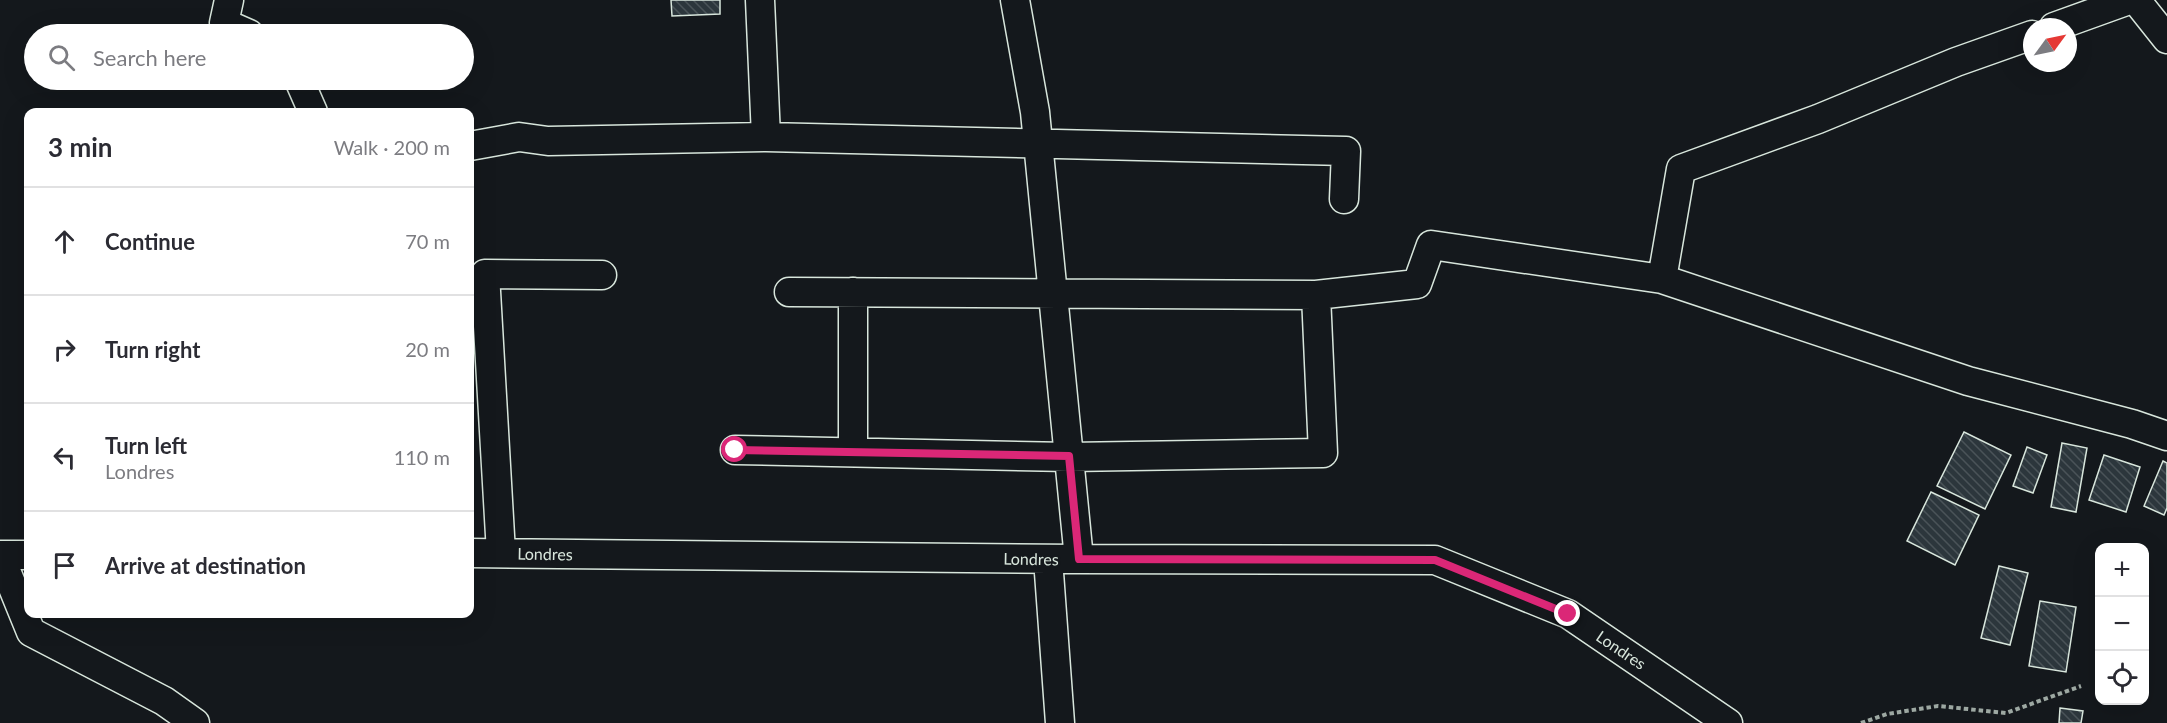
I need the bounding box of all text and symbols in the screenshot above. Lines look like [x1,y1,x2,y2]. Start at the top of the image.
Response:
north arrow [2023,18,2077,72]
search box [24,24,474,90]
icon: search [45,41,78,74]
text: Search here [93,44,206,71]
text: 3 min [48,131,112,163]
text: Walk · 200 m [334,135,450,159]
icon: ahead [48,225,81,258]
text: Continue [105,228,195,255]
text: 70 m [405,229,450,253]
icon: right [48,333,81,366]
text: Turn right [105,336,200,363]
text: 20 m [405,337,450,361]
text: Turn left [105,432,187,459]
route start [721,436,747,462]
icon: left [48,441,81,474]
text: 110 m [394,445,450,469]
text: Londres [105,459,174,483]
map controls [2095,543,2149,705]
button: + [2095,543,2149,597]
street label: Londres [517,544,573,563]
icon: arrive [48,549,81,582]
street label: Londres [1003,549,1059,568]
text: Arrive at destination [105,552,306,579]
button: − [2095,597,2149,651]
route end [1554,600,1580,626]
street label: Londres [1593,626,1650,673]
button: locate [2095,651,2149,705]

